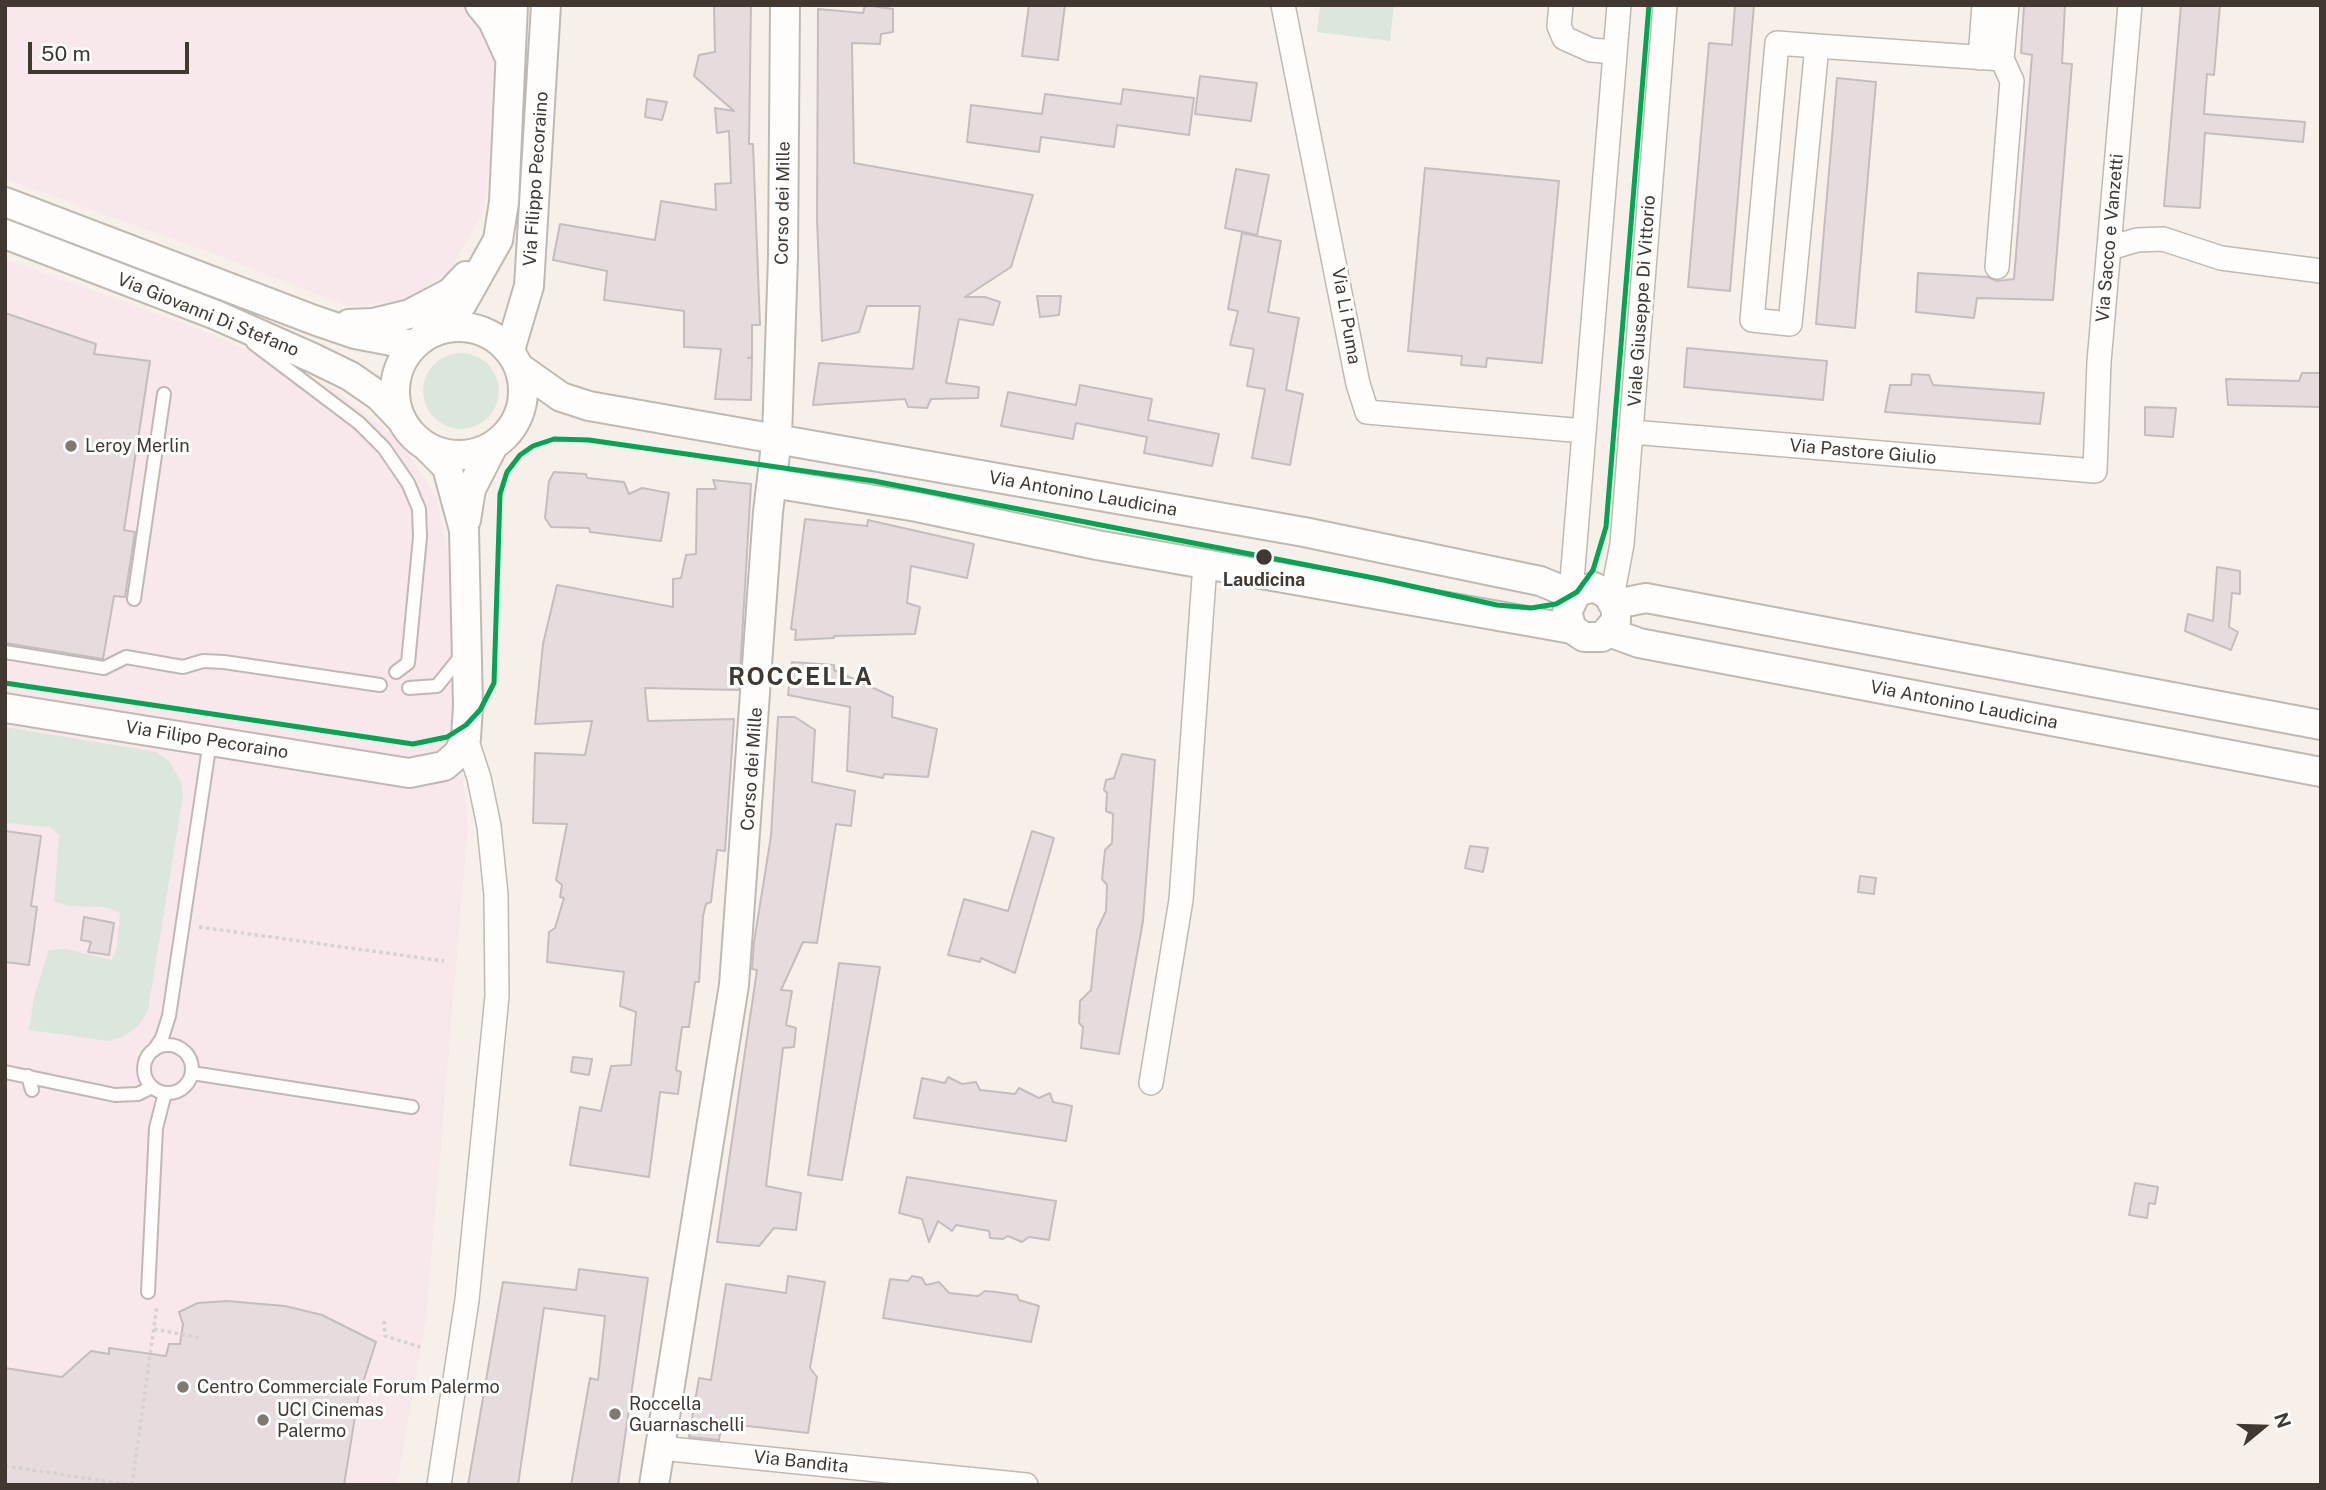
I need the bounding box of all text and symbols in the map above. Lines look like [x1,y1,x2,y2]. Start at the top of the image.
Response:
scale bar [32,28,192,72]
text: 50 m [41,41,91,66]
street label: Via Filippo Pecoraino [519,91,553,267]
street label: Corso dei Mille [771,141,795,265]
street label: Via Sacco e Vanzetti [2092,153,2128,323]
street label: Viale Giuseppe Di Vittorio [1624,194,1660,408]
street label: Via Li Puma [1327,266,1365,366]
street label: Via Giovanni Di Stefano [114,269,302,361]
place label: Leroy Merlin [85,435,190,457]
street label: Via Pastore Giulio [1789,435,1937,469]
marker: Leroy Merlin [63,438,79,454]
street label: Via Antonino Laudicina [987,467,1179,521]
marker: Laudicina [1254,547,1274,567]
place label: Laudicina [1223,569,1305,591]
district label: ROCCELLA [729,664,873,692]
street label: Via Antonino Laudicina [1868,676,2060,734]
street label: Corso dei Mille [737,706,767,832]
street label: Via Filipo Pecoraino [124,716,290,764]
place label: Centro Commerciale Forum Palermo [197,1376,500,1398]
marker: Centro Commerciale Forum Palermo [175,1379,191,1395]
north arrow [2228,1392,2298,1462]
place label: Roccella Guarnaschelli [629,1393,744,1436]
place label: UCI Cinemas Palermo [277,1399,384,1442]
marker: Roccella Guarnaschelli [607,1406,623,1422]
text: N [2270,1410,2296,1431]
marker: UCI Cinemas Palermo [255,1412,271,1428]
street label: Via Bandita [752,1446,850,1478]

